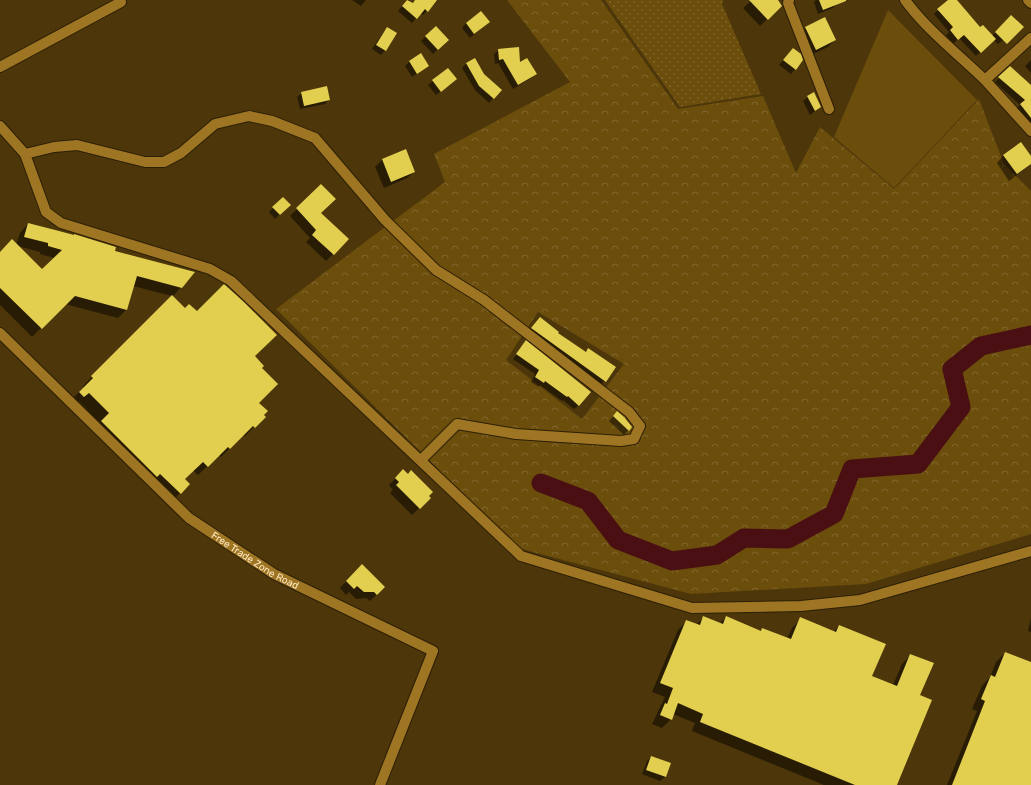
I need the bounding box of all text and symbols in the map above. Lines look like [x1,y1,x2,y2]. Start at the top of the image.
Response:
street label: Free Trade Zone Road [209,529,301,592]

